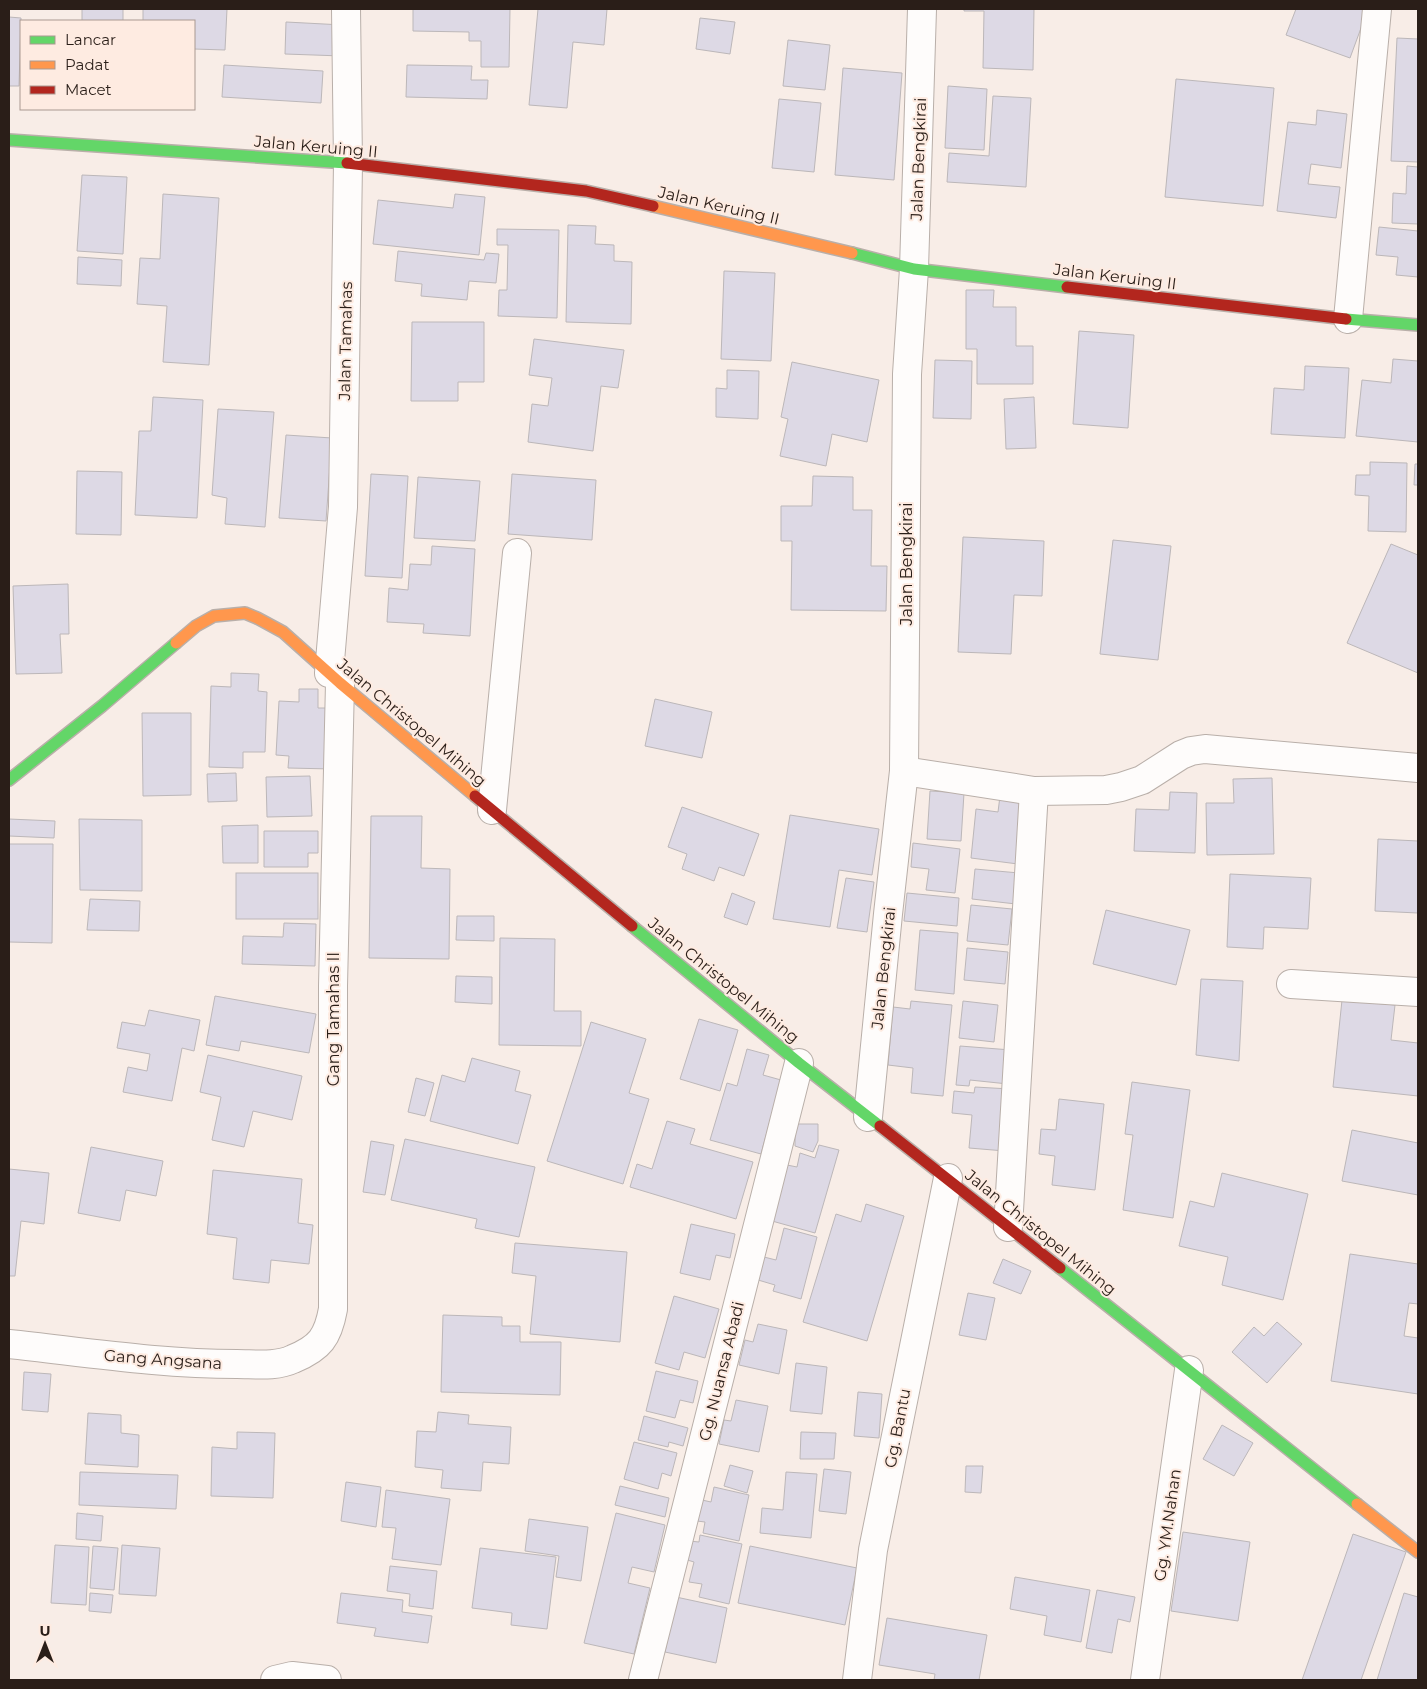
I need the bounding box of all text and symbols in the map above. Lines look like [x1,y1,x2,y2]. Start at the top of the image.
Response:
legend [20,20,195,110]
text: Lancar [65,30,116,49]
text: Padat [65,55,110,74]
text: Macet [65,80,112,99]
street label: Jalan Bengkirai [907,97,930,222]
street label: Jalan Keruing II [252,132,379,161]
street label: Jalan Keruing II [655,182,781,229]
street label: Jalan Keruing II [1051,259,1178,293]
street label: Jalan Tamahas [335,281,356,402]
street label: Jalan Bengkirai [897,502,916,627]
street label: Jalan Christopel Mihing [333,654,490,790]
street label: Jalan Bengkirai [868,906,899,1031]
street label: Jalan Christopel Mihing [644,913,803,1047]
street label: Gang Tamahas II [324,952,343,1086]
street label: Jalan Christopel Mihing [961,1165,1120,1299]
street label: Gg. Nuansa Abadi [695,1299,748,1443]
street label: Gang Angsana [103,1346,223,1373]
street label: Gg. Bantu [880,1387,914,1469]
street label: Gg. YM.Nahan [1150,1468,1185,1582]
north arrow [20,1619,70,1669]
text: U [39,1622,51,1640]

